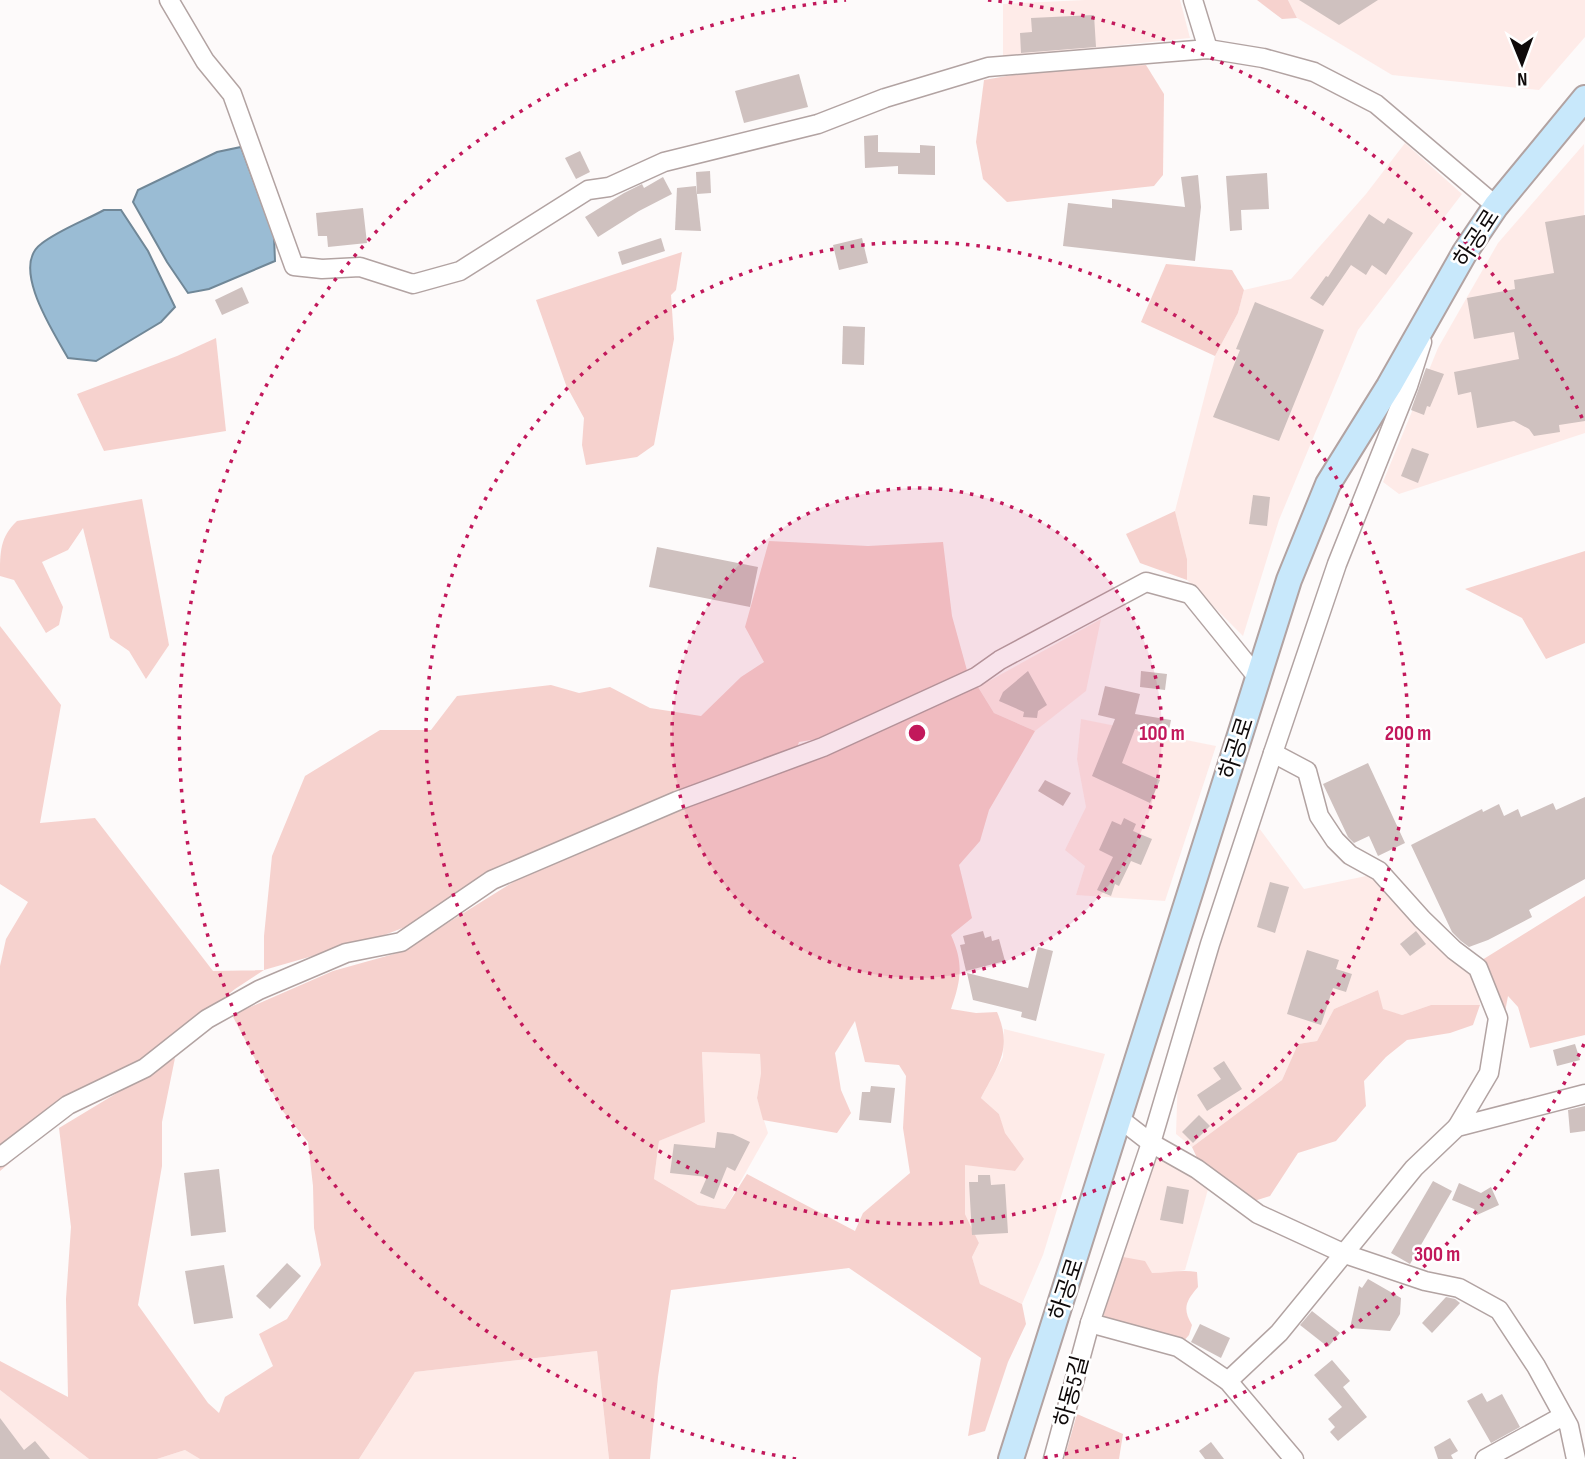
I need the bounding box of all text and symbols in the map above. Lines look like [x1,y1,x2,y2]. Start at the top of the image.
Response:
north arrow [1487,28,1557,98]
text: N [1517,67,1528,90]
street label: 하공로 [1448,204,1506,273]
street label: 하공로 [1214,714,1260,783]
centre of rings [905,721,929,745]
text: 100 m [1139,721,1185,746]
text: 200 m [1385,721,1431,746]
text: 300 m [1414,1242,1460,1267]
street label: 하공로 [1044,1255,1090,1324]
street label: 하동5길 [1049,1353,1095,1430]

